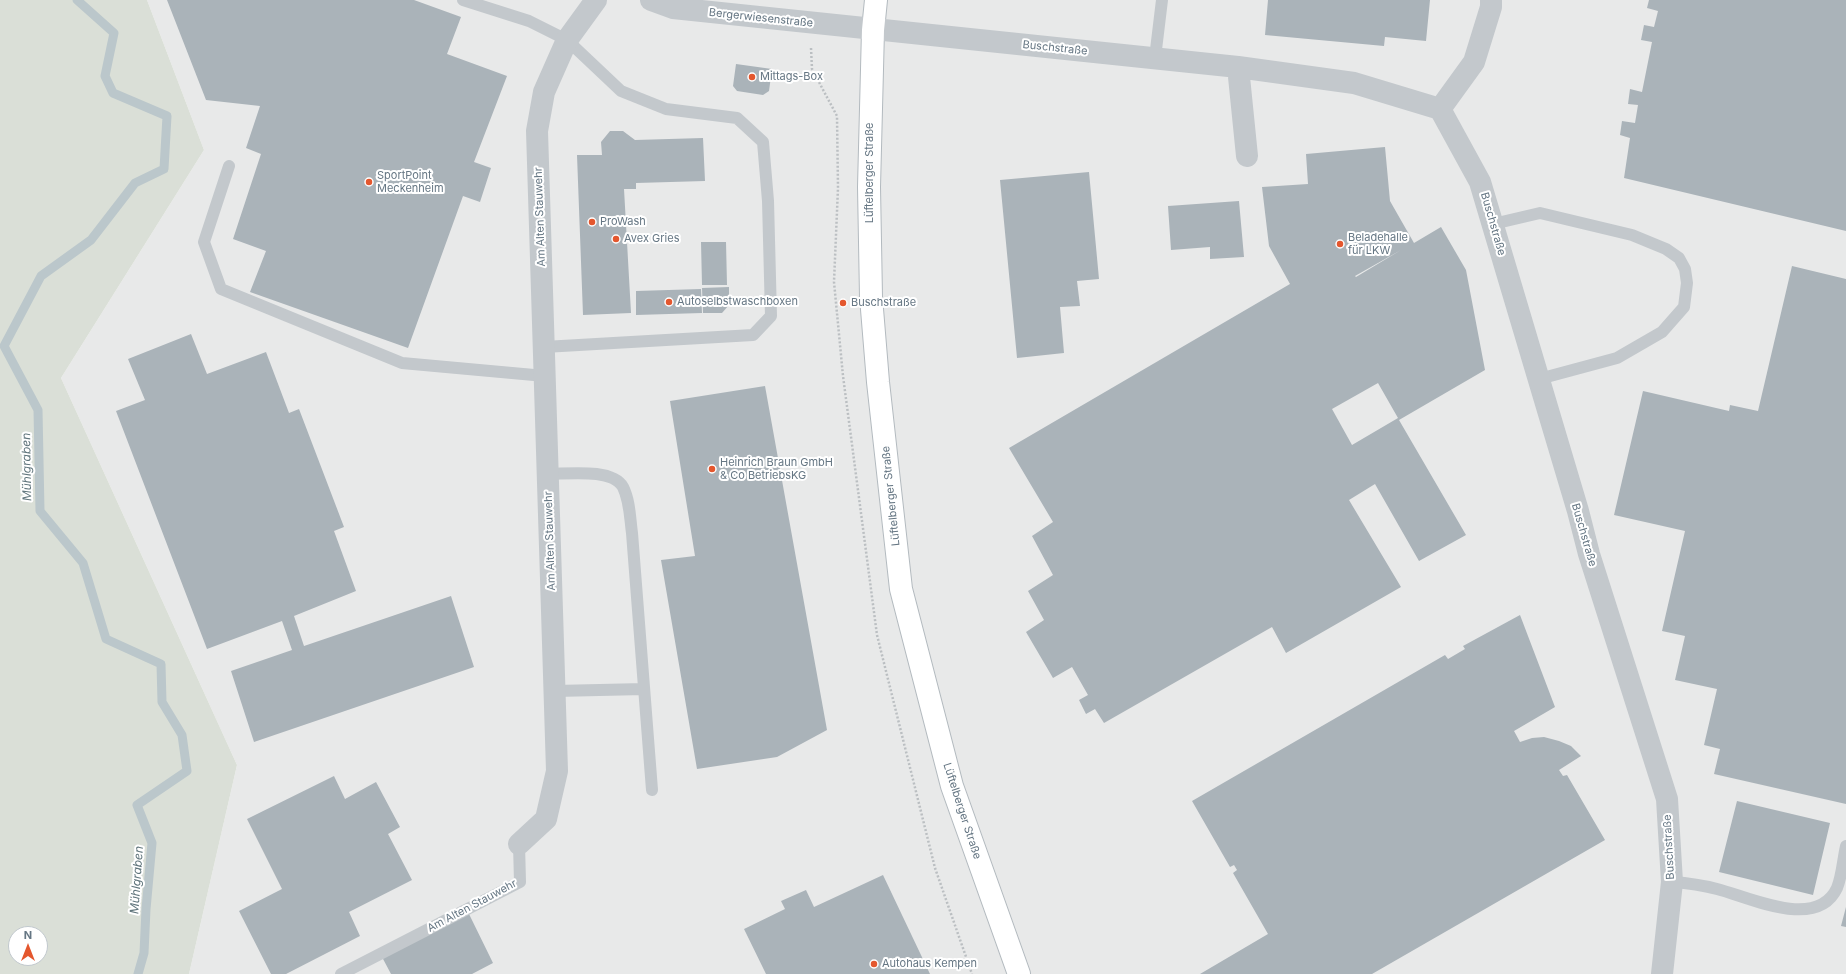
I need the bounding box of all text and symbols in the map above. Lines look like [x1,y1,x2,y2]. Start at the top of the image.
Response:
street label: Bergerwiesenstraße [708,6,814,30]
street label: Buschstraße [1022,38,1088,58]
place label: Mittags-Box [760,70,823,84]
marker: Mittags-Box [747,72,757,82]
street label: Lüftelberger Straße [863,123,877,223]
street label: Am Alten Stauwehr [532,167,548,267]
place label: SportPoint Meckenheim [377,169,444,195]
marker: SportPoint Meckenheim [364,177,374,187]
street label: Buschstraße [1478,191,1508,257]
place label: ProWash [600,215,646,229]
marker: ProWash [587,217,597,227]
place label: Beladehalle für LKW [1348,231,1408,257]
place label: Avex Gries [624,232,679,246]
marker: Avex Gries [611,234,621,244]
marker: Beladehalle für LKW [1335,239,1345,249]
place label: Autoselbstwaschboxen [677,295,798,309]
place label: Buschstraße [851,296,916,310]
marker: Autoselbstwaschboxen [664,297,674,307]
marker: Buschstraße [838,298,848,308]
water label: Mühlgraben [19,433,35,501]
street label: Lüftelberger Straße [879,445,903,547]
place label: Heinrich Braun GmbH & Co BetriebsKG [720,456,833,482]
marker: Heinrich Braun GmbH & Co BetriebsKG [707,464,717,474]
street label: Am Alten Stauwehr [542,491,558,591]
street label: Buschstraße [1569,502,1599,568]
street label: Lüftelberger Straße [940,761,984,861]
street label: Buschstraße [1661,814,1677,880]
water label: Mühlgraben [127,845,147,915]
street label: Am Alten Stauwehr [425,877,519,935]
north arrow [8,926,48,966]
text: N [24,928,32,942]
place label: Autohaus Kempen [882,957,977,971]
marker: Autohaus Kempen [869,959,879,969]

